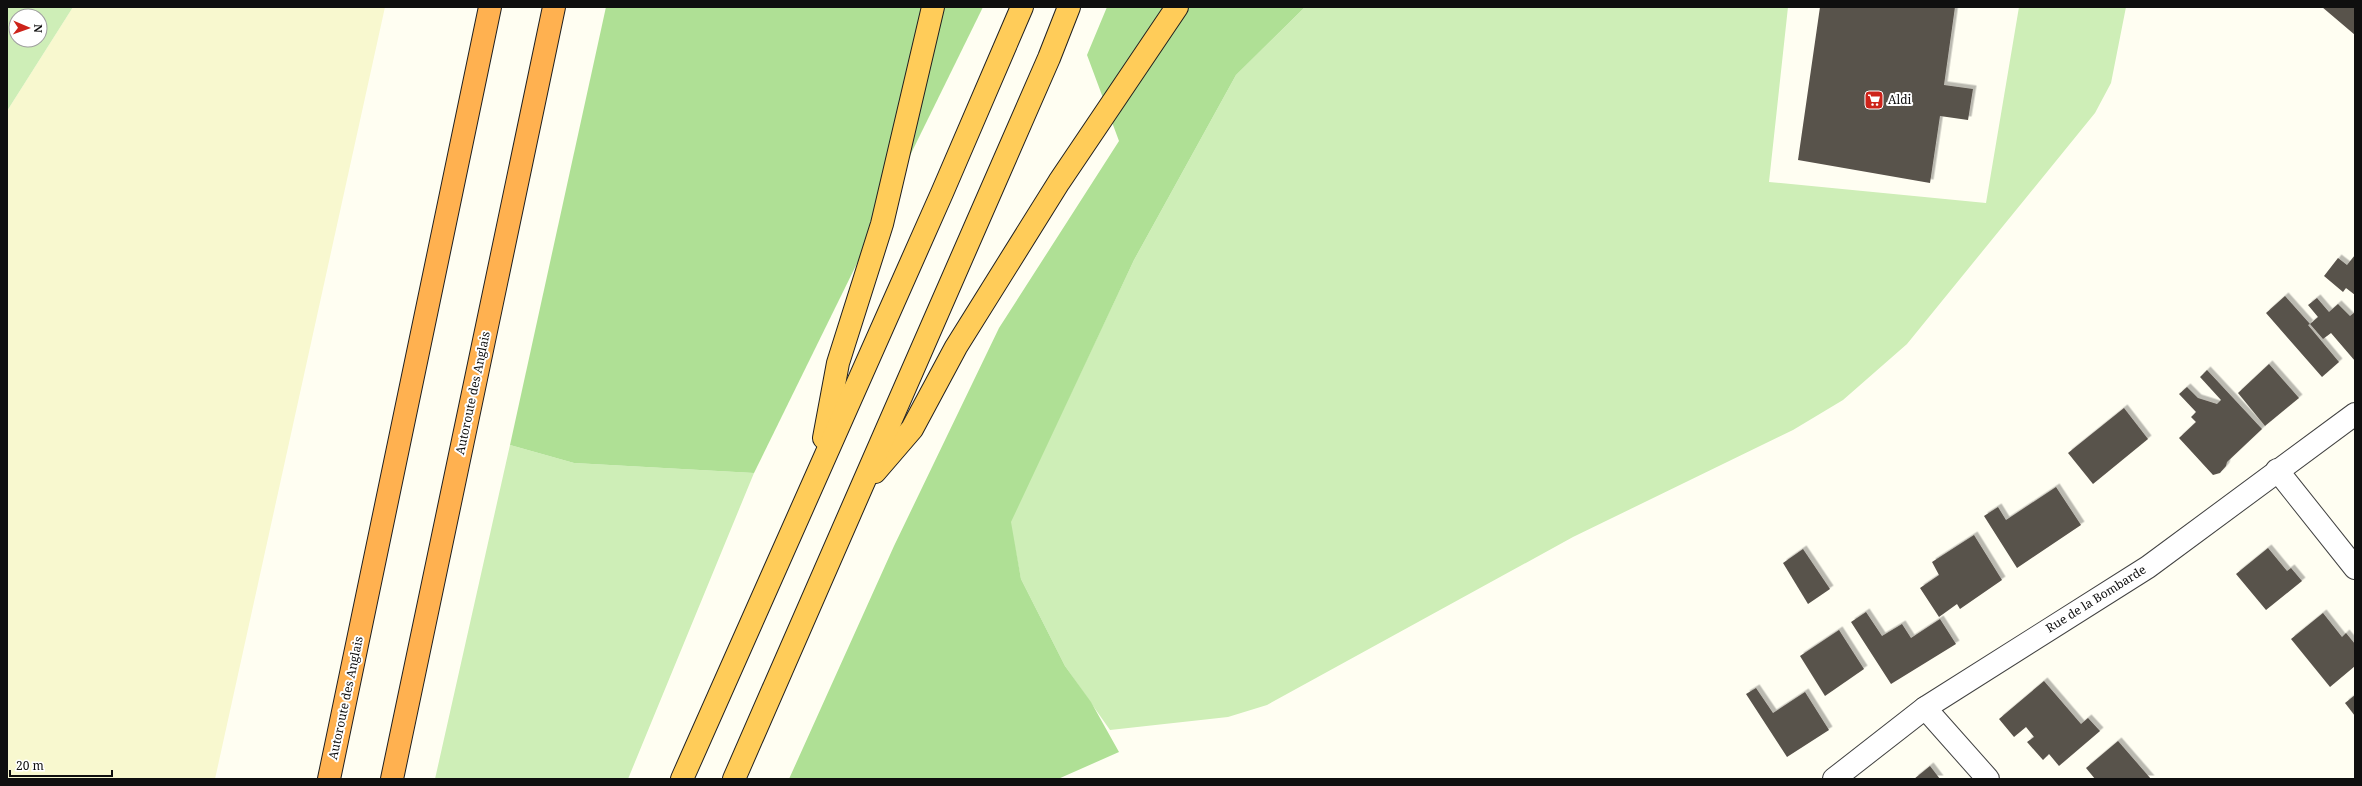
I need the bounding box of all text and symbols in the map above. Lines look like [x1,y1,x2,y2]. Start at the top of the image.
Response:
north arrow [8,8,48,48]
text: N [31,24,46,33]
supermarket icon: Aldi [1863,89,1885,111]
place label: Aldi [1888,91,1912,108]
street label: Autoroute des Anglais [451,330,494,456]
street label: Rue de la Bombarde [2042,561,2149,636]
street label: Autoroute des Anglais [324,635,367,761]
scale bar [10,752,112,778]
text: 20 m [16,757,44,774]

